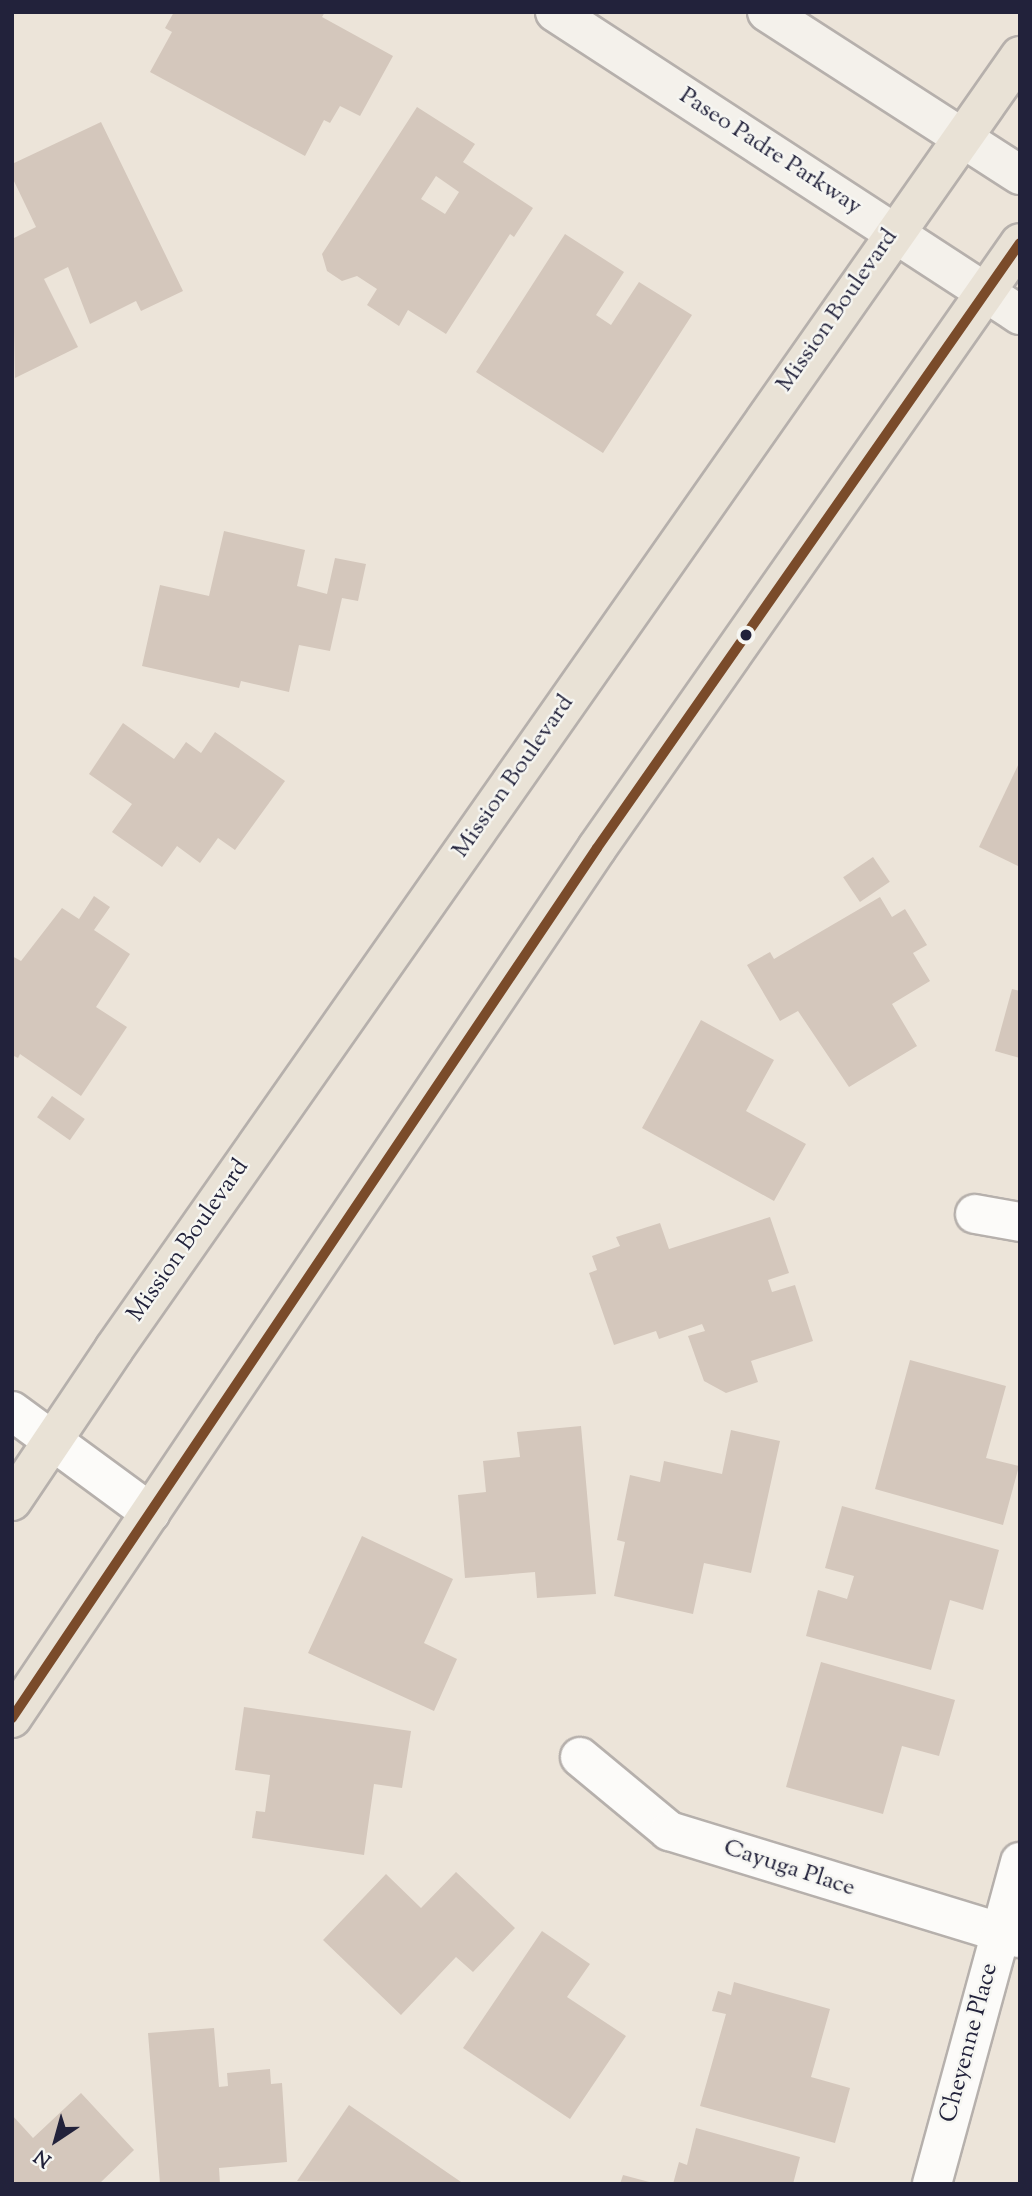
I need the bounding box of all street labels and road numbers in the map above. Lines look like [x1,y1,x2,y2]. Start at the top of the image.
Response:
street label: Paseo Padre Parkway [673,82,867,222]
street label: Mission Boulevard [771,224,905,398]
street label: Mission Boulevard [447,690,581,864]
street label: Mission Boulevard [122,1154,256,1328]
street label: Cayuga Place [720,1834,858,1904]
street label: Cheyenne Place [935,1960,1005,2126]

